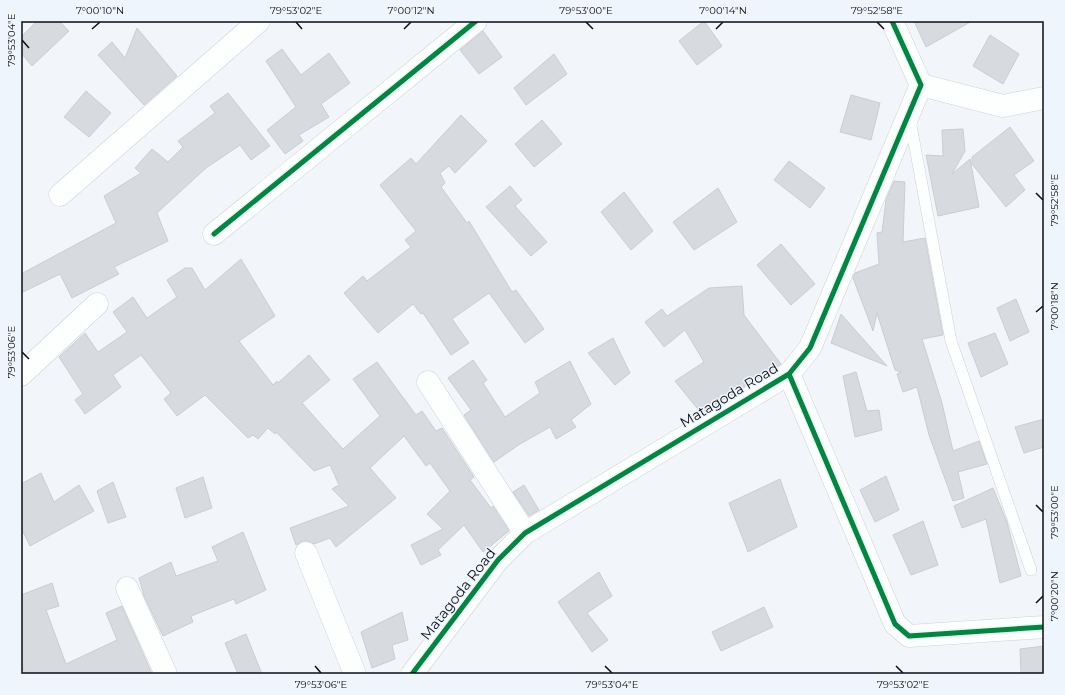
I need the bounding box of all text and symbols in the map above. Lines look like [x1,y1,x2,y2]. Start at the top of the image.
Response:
text: 7°00'10"N [76,4,124,17]
text: 79°53'02"E [270,4,322,17]
text: 7°00'12"N [387,4,435,17]
text: 79°53'00"E [559,4,613,17]
text: 7°00'14"N [699,4,747,17]
text: 79°52'58"E [851,4,903,17]
text: 79°53'04"E [5,13,18,66]
text: 79°52'58"E [1048,174,1061,226]
text: 7°00'18"N [1048,282,1061,330]
text: 79°53'06"E [5,325,18,378]
street label: Matagoda Road [676,359,782,431]
text: 79°53'00"E [1048,485,1061,539]
street label: Matagoda Road [417,544,499,644]
text: 7°00'20"N [1048,571,1061,621]
text: 79°53'06"E [295,678,348,691]
text: 79°53'04"E [586,678,639,691]
text: 79°53'02"E [877,678,929,691]

